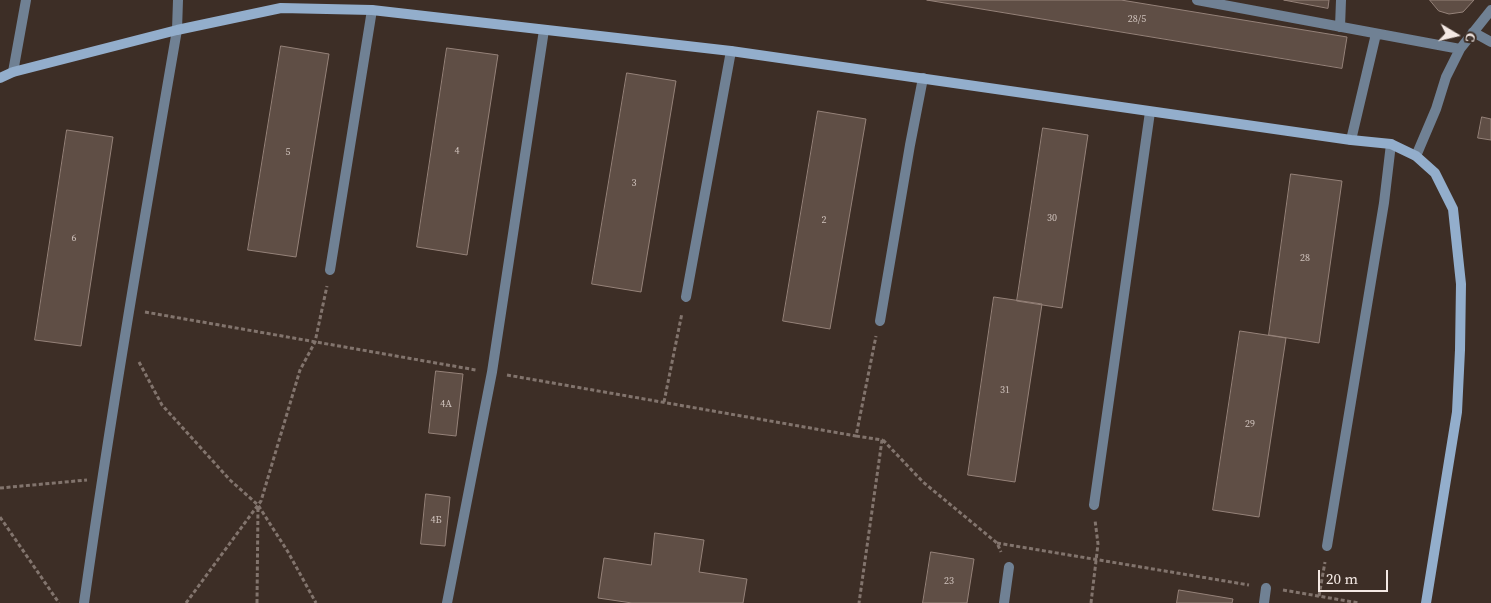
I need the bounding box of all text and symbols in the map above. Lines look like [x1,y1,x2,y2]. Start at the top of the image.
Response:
north arrow [1431,10,1481,60]
house number: 28/5 [1128,13,1146,25]
text: С [1460,31,1481,43]
house number: 4 [455,145,459,157]
house number: 5 [286,146,290,158]
house number: 3 [632,177,636,189]
house number: 30 [1047,212,1057,224]
house number: 2 [822,214,826,226]
house number: 6 [72,232,76,244]
house number: 28 [1300,252,1310,264]
house number: 31 [1000,384,1010,396]
house number: 4А [440,398,452,410]
house number: 29 [1245,418,1255,430]
house number: 4Б [430,514,442,526]
scale bar [1321,560,1391,592]
text: 20 m [1326,568,1358,589]
house number: 23 [944,575,954,587]

